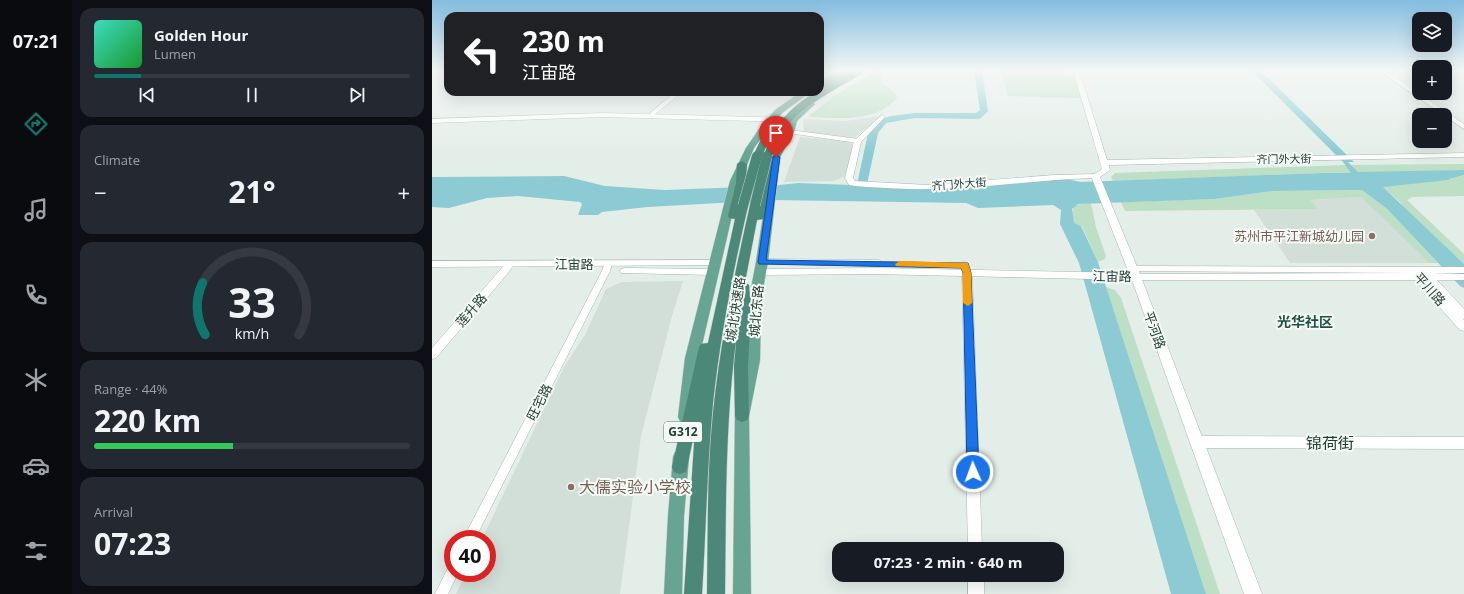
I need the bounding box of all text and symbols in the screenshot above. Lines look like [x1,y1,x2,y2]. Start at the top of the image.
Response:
map controls [1412,12,1452,148]
button: layers [1412,12,1452,52]
text: 230 m [522,22,605,60]
text: Golden Hour [154,25,248,45]
icon: left [456,28,508,80]
text: 07:21 [13,29,59,53]
text: Lumen [154,45,196,63]
text: 江宙路 [522,60,576,84]
button: + [1412,60,1452,100]
icon: previous [136,84,158,106]
icon: pause [241,84,263,106]
icon: next [346,84,368,106]
button: − [1412,108,1452,148]
icon: directions [22,110,50,138]
pin [759,116,793,157]
icon: arrive [765,122,787,144]
text: Climate [94,151,140,169]
street label: 齐门外大街 [1256,151,1312,166]
text: 21° [228,171,276,212]
street label: 齐门外大街 [931,174,987,193]
text: − [94,177,107,207]
text: + [397,177,410,207]
icon: music [22,196,50,224]
place label: 苏州市平江新城幼儿园 [1234,227,1364,245]
marker: 苏州市平江新城幼儿园 [1367,231,1377,241]
street label: 江宙路 [554,255,594,273]
street label: 江宙路 [1092,267,1132,285]
street label: 平川路 [1410,268,1450,310]
text: 33 [228,274,276,330]
street label: 城北快速路 [721,275,749,343]
icon: phone [22,281,50,309]
street label: 城北东路 [745,284,767,338]
street label: 莲升路 [451,289,491,331]
street label: 平河路 [1140,309,1170,351]
district label: 光华社区 [1277,312,1333,331]
text: km/h [235,324,269,343]
icon: climate [22,366,50,394]
text: Range · 44% [94,380,167,398]
street label: 旺宅路 [522,381,556,423]
text: 220 km [94,400,201,441]
road number: G312 [664,422,702,442]
street label: 锦荷街 [1306,432,1354,454]
position arrow [952,451,994,493]
icon: car [22,452,50,480]
place label: 大儒实验小学校 [579,476,691,498]
marker: 大儒实验小学校 [566,482,576,492]
text: Arrival [94,503,133,521]
text: 07:23 [94,523,171,564]
speed limit sign: 40 [444,530,496,582]
icon: filters [22,537,50,565]
text: 07:23 · 2 min · 640 m [874,552,1022,572]

